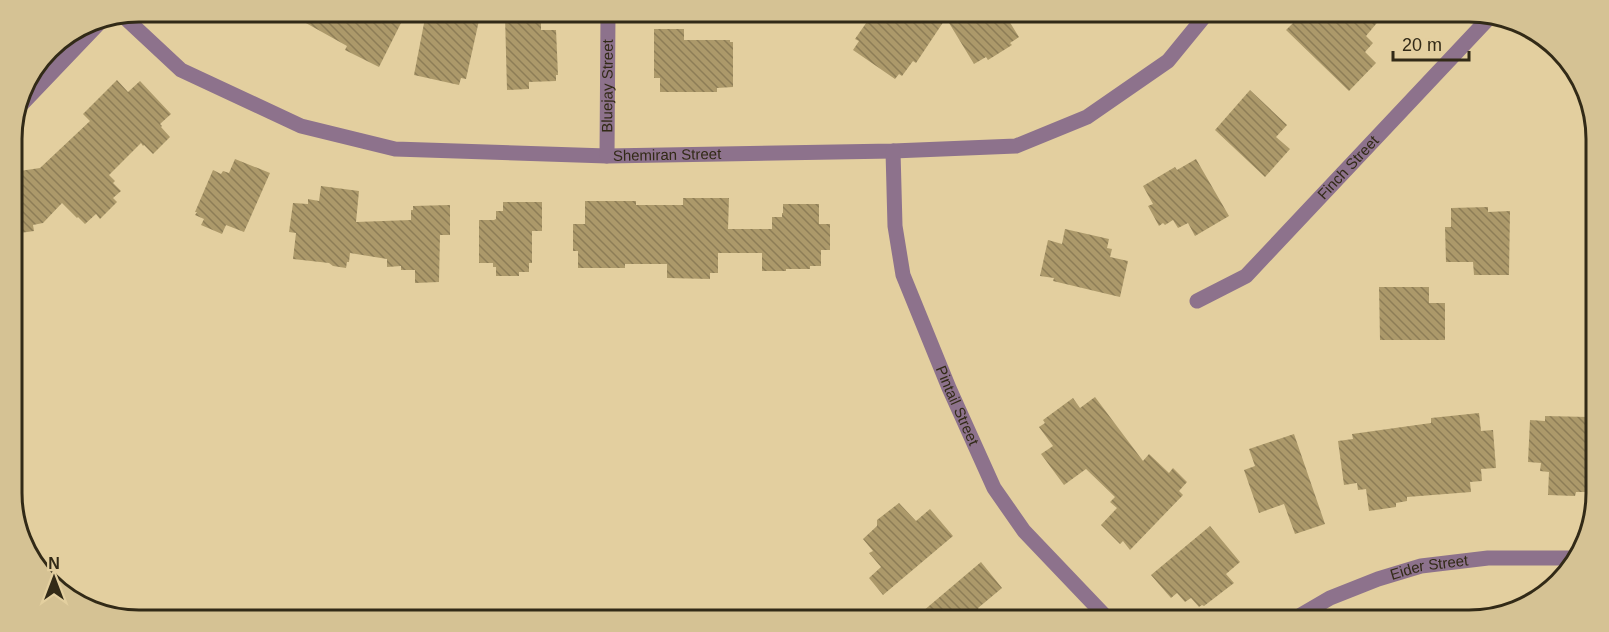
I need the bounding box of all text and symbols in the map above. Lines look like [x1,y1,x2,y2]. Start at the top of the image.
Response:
scale bar [1393,24,1470,62]
text: 20 m [1402,35,1442,55]
street label: Bluejay Street [598,38,616,133]
street label: Finch Street [1314,131,1382,202]
street label: Shemiran Street [613,145,722,164]
street label: Pintail Street [933,363,983,448]
north arrow [24,548,84,608]
street label: Eider Street [1388,551,1470,583]
text: N [48,555,60,572]

